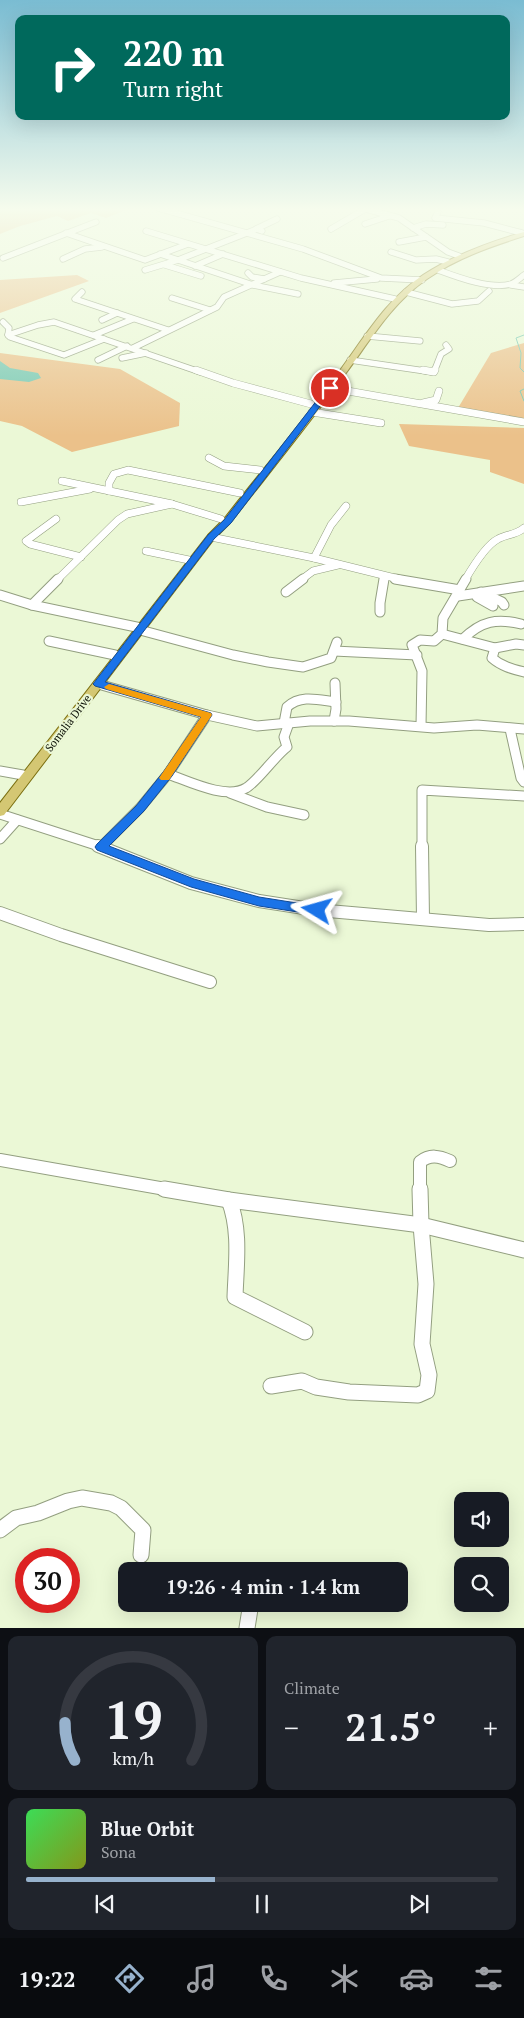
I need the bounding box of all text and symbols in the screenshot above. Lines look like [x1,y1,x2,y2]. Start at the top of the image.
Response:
text: 220 m [123,30,224,76]
icon: right [40,35,105,100]
text: Turn right [123,74,223,103]
pin [309,367,351,409]
icon: arrive [316,374,344,402]
street label: Somalia Drive [42,691,94,754]
position arrow [290,883,342,935]
map controls [454,1492,509,1612]
button: sound [454,1492,509,1547]
speed limit sign: 30 [15,1548,80,1613]
button: search [454,1557,509,1612]
text: 19:26 · 4 min · 1.4 km [166,1574,360,1599]
text: Climate [284,1677,340,1699]
text: 19 [104,1685,162,1754]
text: 21.5° [345,1702,437,1752]
text: − [284,1709,299,1746]
text: + [483,1709,498,1746]
text: km/h [112,1746,154,1770]
text: Blue Orbit [101,1816,194,1841]
text: Sona [101,1841,136,1863]
icon: previous [91,1890,119,1918]
icon: pause [248,1890,276,1918]
icon: next [405,1890,433,1918]
icon: directions [112,1961,147,1996]
icon: music [184,1961,219,1996]
icon: phone [256,1961,291,1996]
icon: climate [327,1961,362,1996]
icon: car [399,1961,434,1996]
icon: filters [471,1961,506,1996]
text: 19:22 [18,1964,76,1993]

